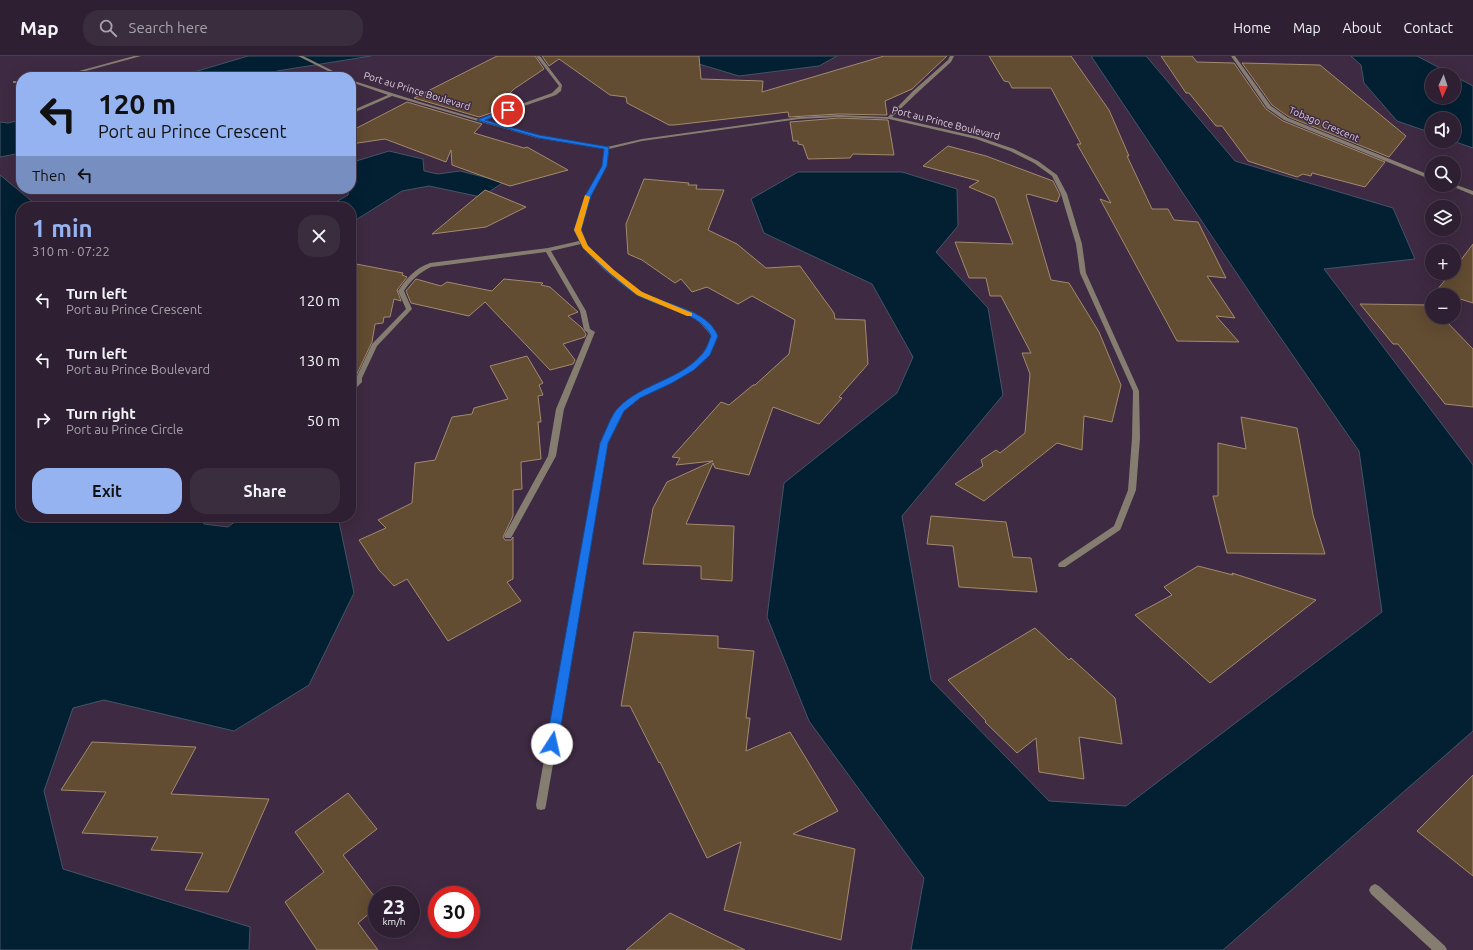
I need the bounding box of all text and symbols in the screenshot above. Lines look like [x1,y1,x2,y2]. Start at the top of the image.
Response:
search box [83,10,363,46]
text: Map [20,17,59,39]
icon: search [97,17,119,39]
text: Search here [129,19,208,36]
text: Home [1233,20,1271,36]
text: Map [1293,20,1321,36]
text: About [1343,20,1382,36]
text: Contact [1404,20,1453,36]
north arrow [1425,68,1461,104]
map controls [1425,68,1461,324]
street label: Port au Prince Boulevard [362,70,472,113]
icon: left [32,88,84,140]
text: 120 m [98,88,176,119]
pin [491,93,525,127]
icon: arrive [497,99,519,121]
street label: Port au Prince Boulevard [891,104,1001,142]
street label: Tobago Crescent [1287,104,1361,144]
button: sound [1425,112,1461,148]
text: Port au Prince Crescent [98,121,287,141]
button: search [1425,156,1461,192]
icon: left [74,164,96,186]
text: Then [32,167,66,184]
button: layers [1425,200,1461,236]
text: 1 min [32,215,93,242]
button: close [298,215,340,257]
text: 310 m · 07:22 [32,244,110,258]
button: + [1425,244,1461,280]
text: Turn left [66,285,127,302]
button: − [1425,288,1461,324]
icon: left [32,289,54,311]
text: 120 m [298,292,340,309]
text: Port au Prince Crescent [66,302,202,316]
text: Turn left [66,345,127,362]
icon: left [32,349,54,371]
text: 130 m [298,352,340,369]
text: Port au Prince Boulevard [66,362,210,376]
text: Turn right [66,405,136,422]
icon: right [32,409,54,431]
text: 50 m [307,412,340,429]
text: Port au Prince Circle [66,422,183,436]
button: Exit [32,468,182,514]
button: Share [190,468,340,514]
position arrow [531,723,573,765]
speed limit sign: 30 [428,886,480,938]
text: 23 [383,895,405,918]
text: km/h [382,916,406,927]

